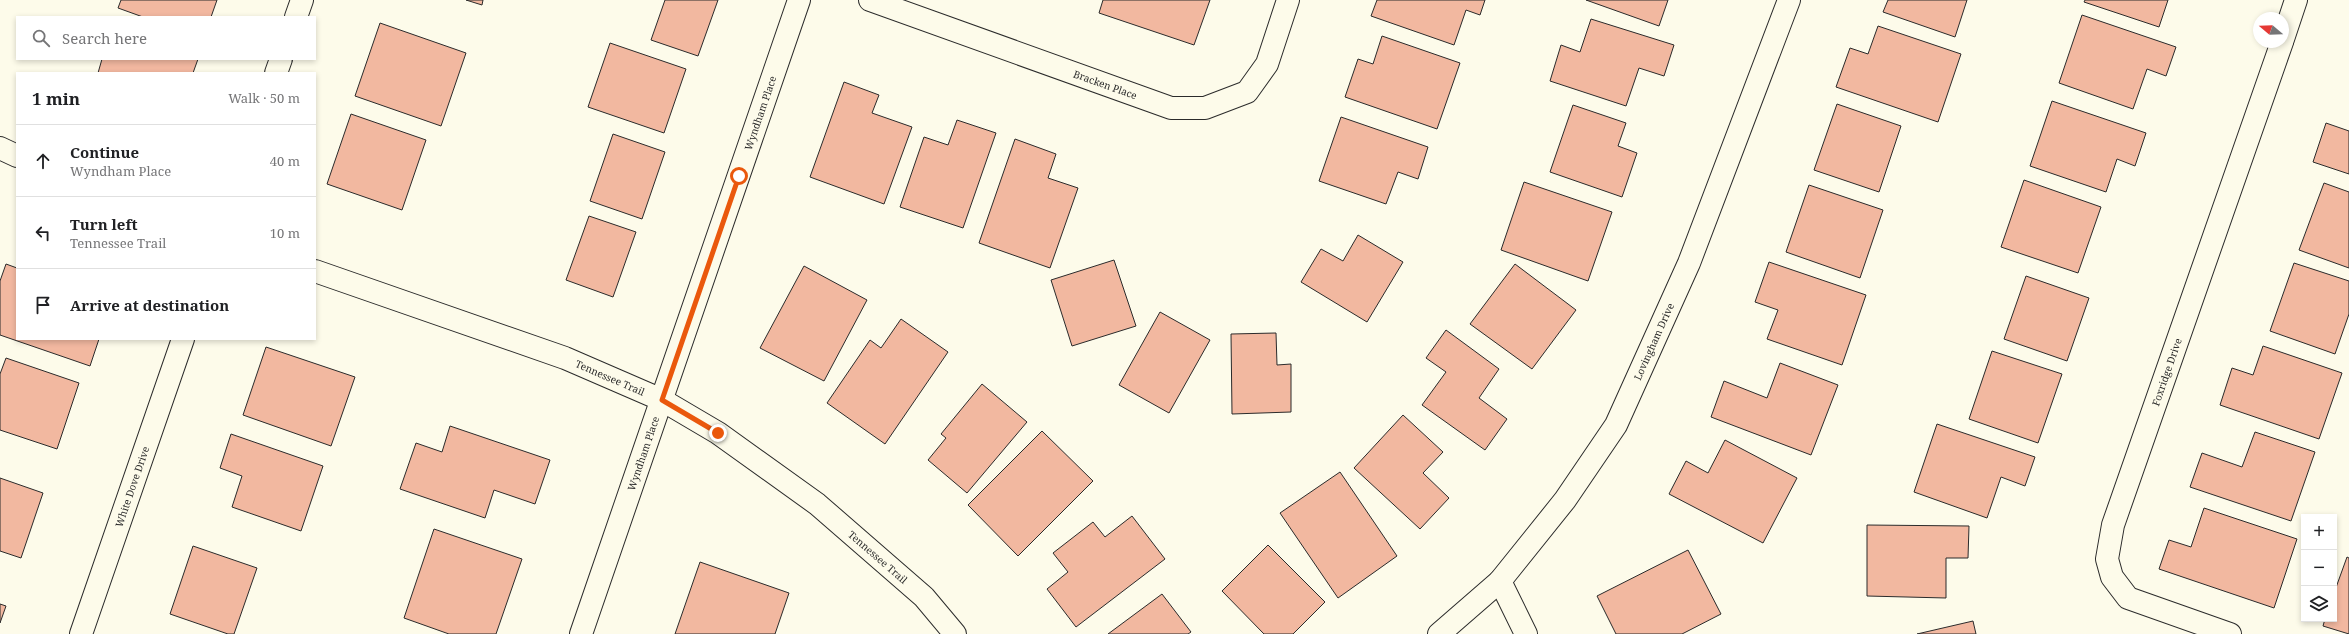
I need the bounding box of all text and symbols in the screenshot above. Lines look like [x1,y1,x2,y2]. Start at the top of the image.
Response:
north arrow [2253,12,2289,48]
search box [16,16,316,60]
icon: search [30,27,52,49]
text: Search here [62,28,147,48]
street label: Bracken Place [1072,67,1139,102]
street label: Wyndham Place [741,74,779,152]
text: 1 min [32,87,80,110]
text: Walk · 50 m [228,89,300,107]
text: Continue [70,142,139,162]
icon: ahead [32,150,54,172]
text: 40 m [270,152,300,170]
text: Wyndham Place [70,162,171,180]
route start [730,167,748,185]
text: Turn left [70,214,138,234]
icon: left [32,222,54,244]
text: 10 m [270,224,300,242]
text: Tennessee Trail [70,234,166,252]
icon: arrive [32,294,54,316]
text: Arrive at destination [70,295,229,315]
street label: Lovingham Drive [1630,301,1677,382]
street label: Foxridge Drive [2148,336,2185,408]
street label: Tennessee Trail [573,356,647,399]
street label: Wyndham Place [624,414,662,492]
route end [709,424,727,442]
street label: White Dove Drive [112,444,152,529]
map controls [2301,514,2337,622]
button: + [2301,514,2337,550]
street label: Tennessee Trail [845,527,911,587]
button: − [2301,550,2337,586]
button: layers [2301,586,2337,622]

